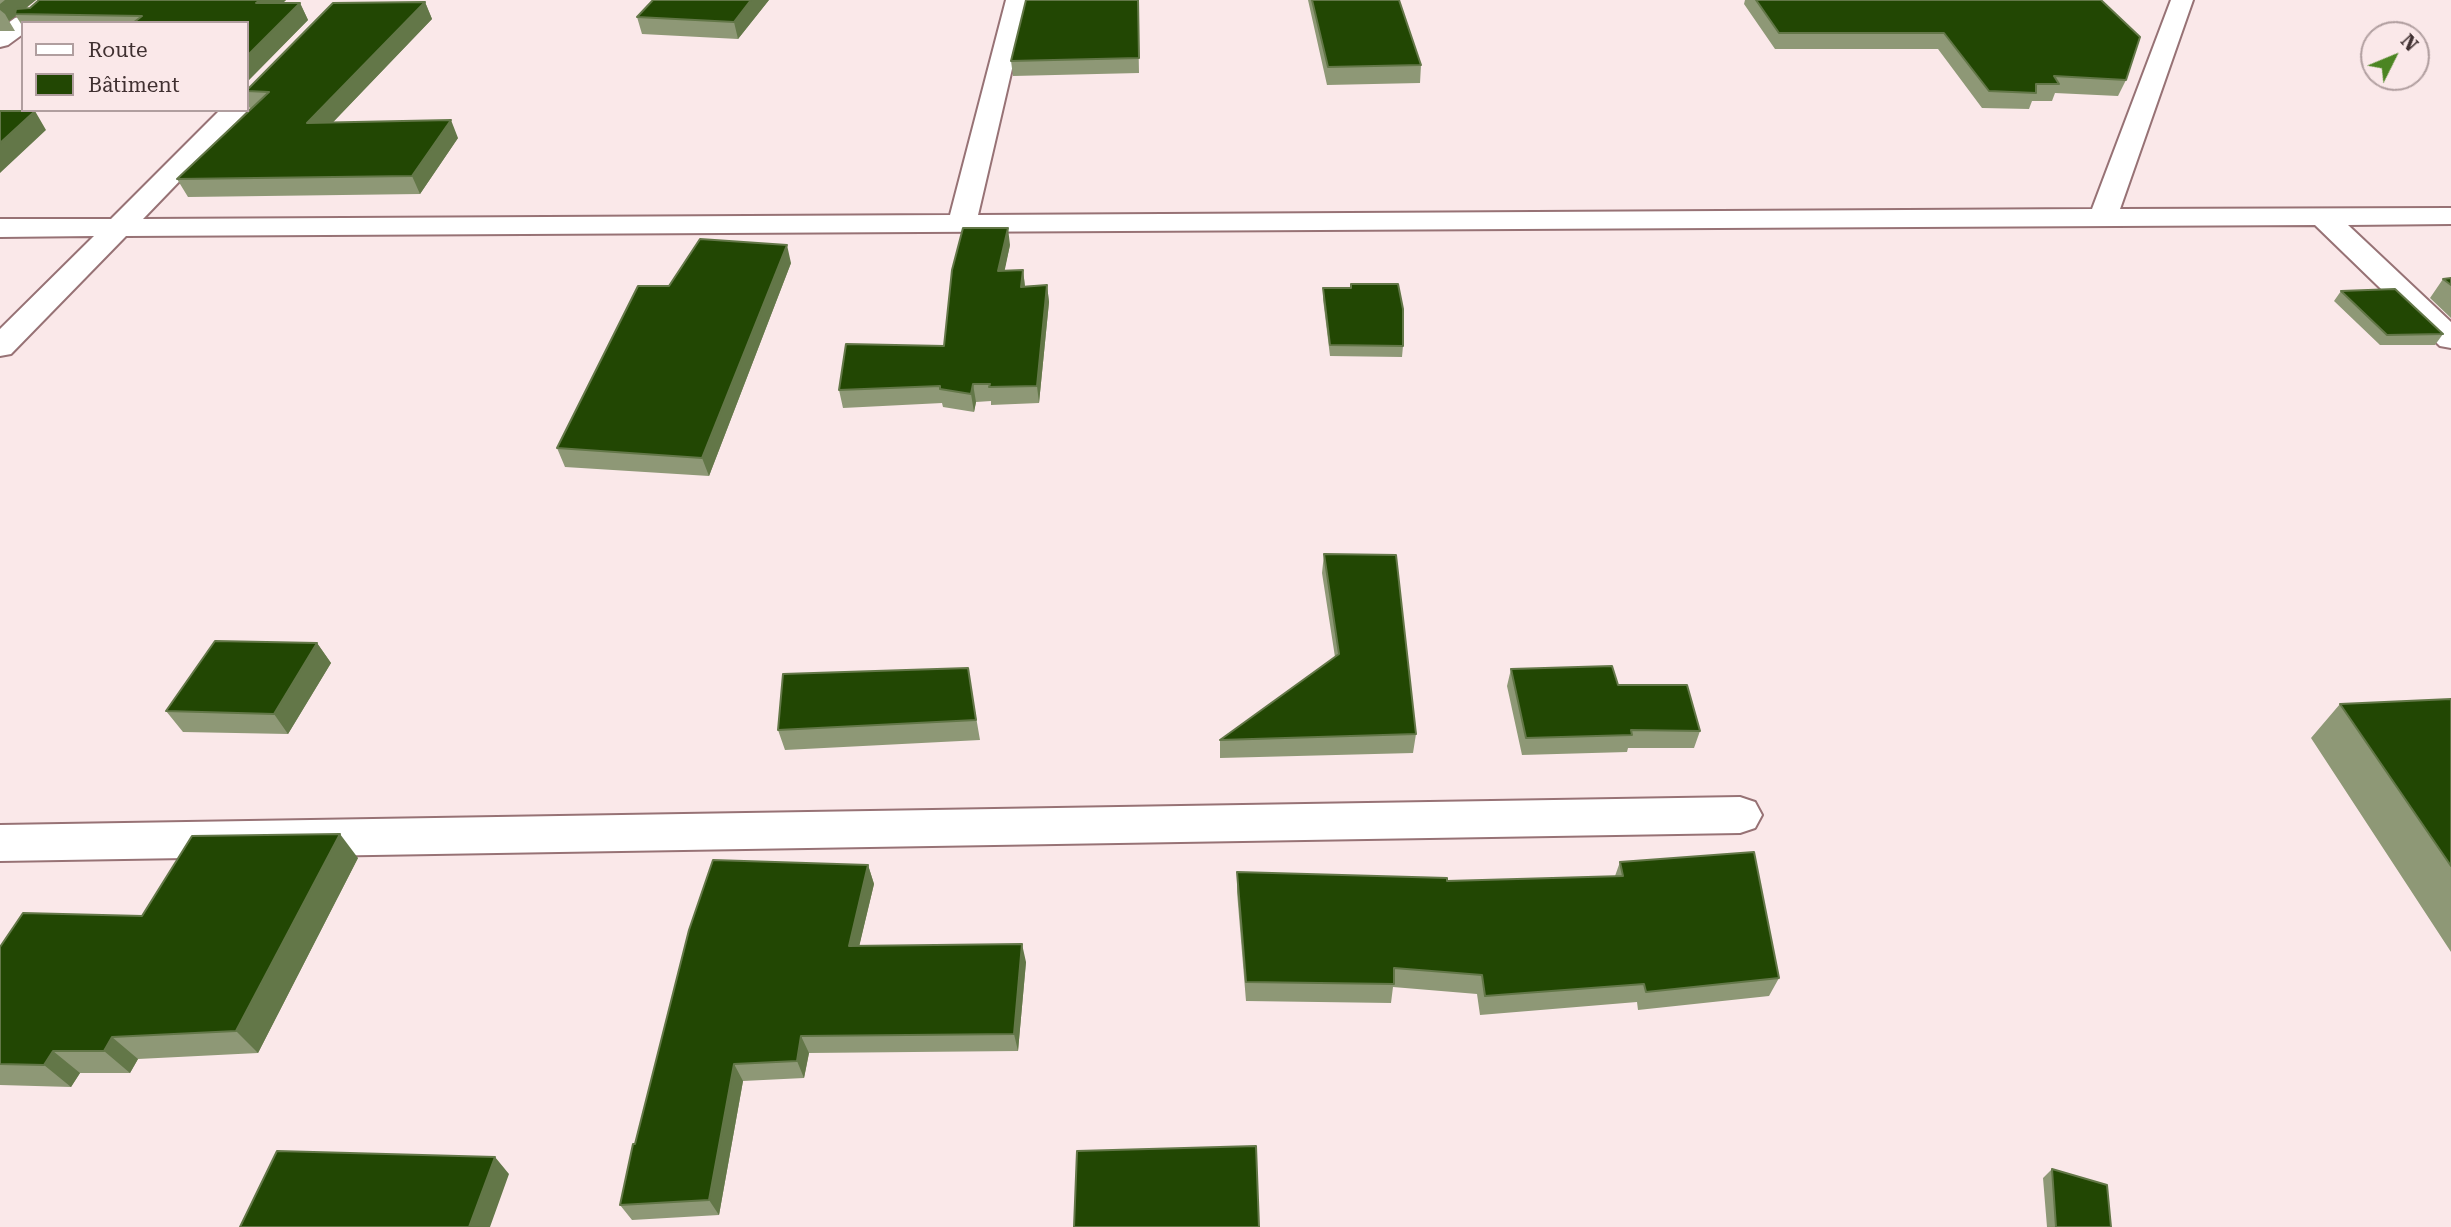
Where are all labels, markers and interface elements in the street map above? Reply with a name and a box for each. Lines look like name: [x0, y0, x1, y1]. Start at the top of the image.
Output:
legend: [21, 21, 248, 112]
north arrow: [2360, 21, 2430, 91]
text: N: [2396, 29, 2423, 56]
text: Route: [88, 38, 147, 62]
text: Bâtiment: [88, 73, 180, 97]

